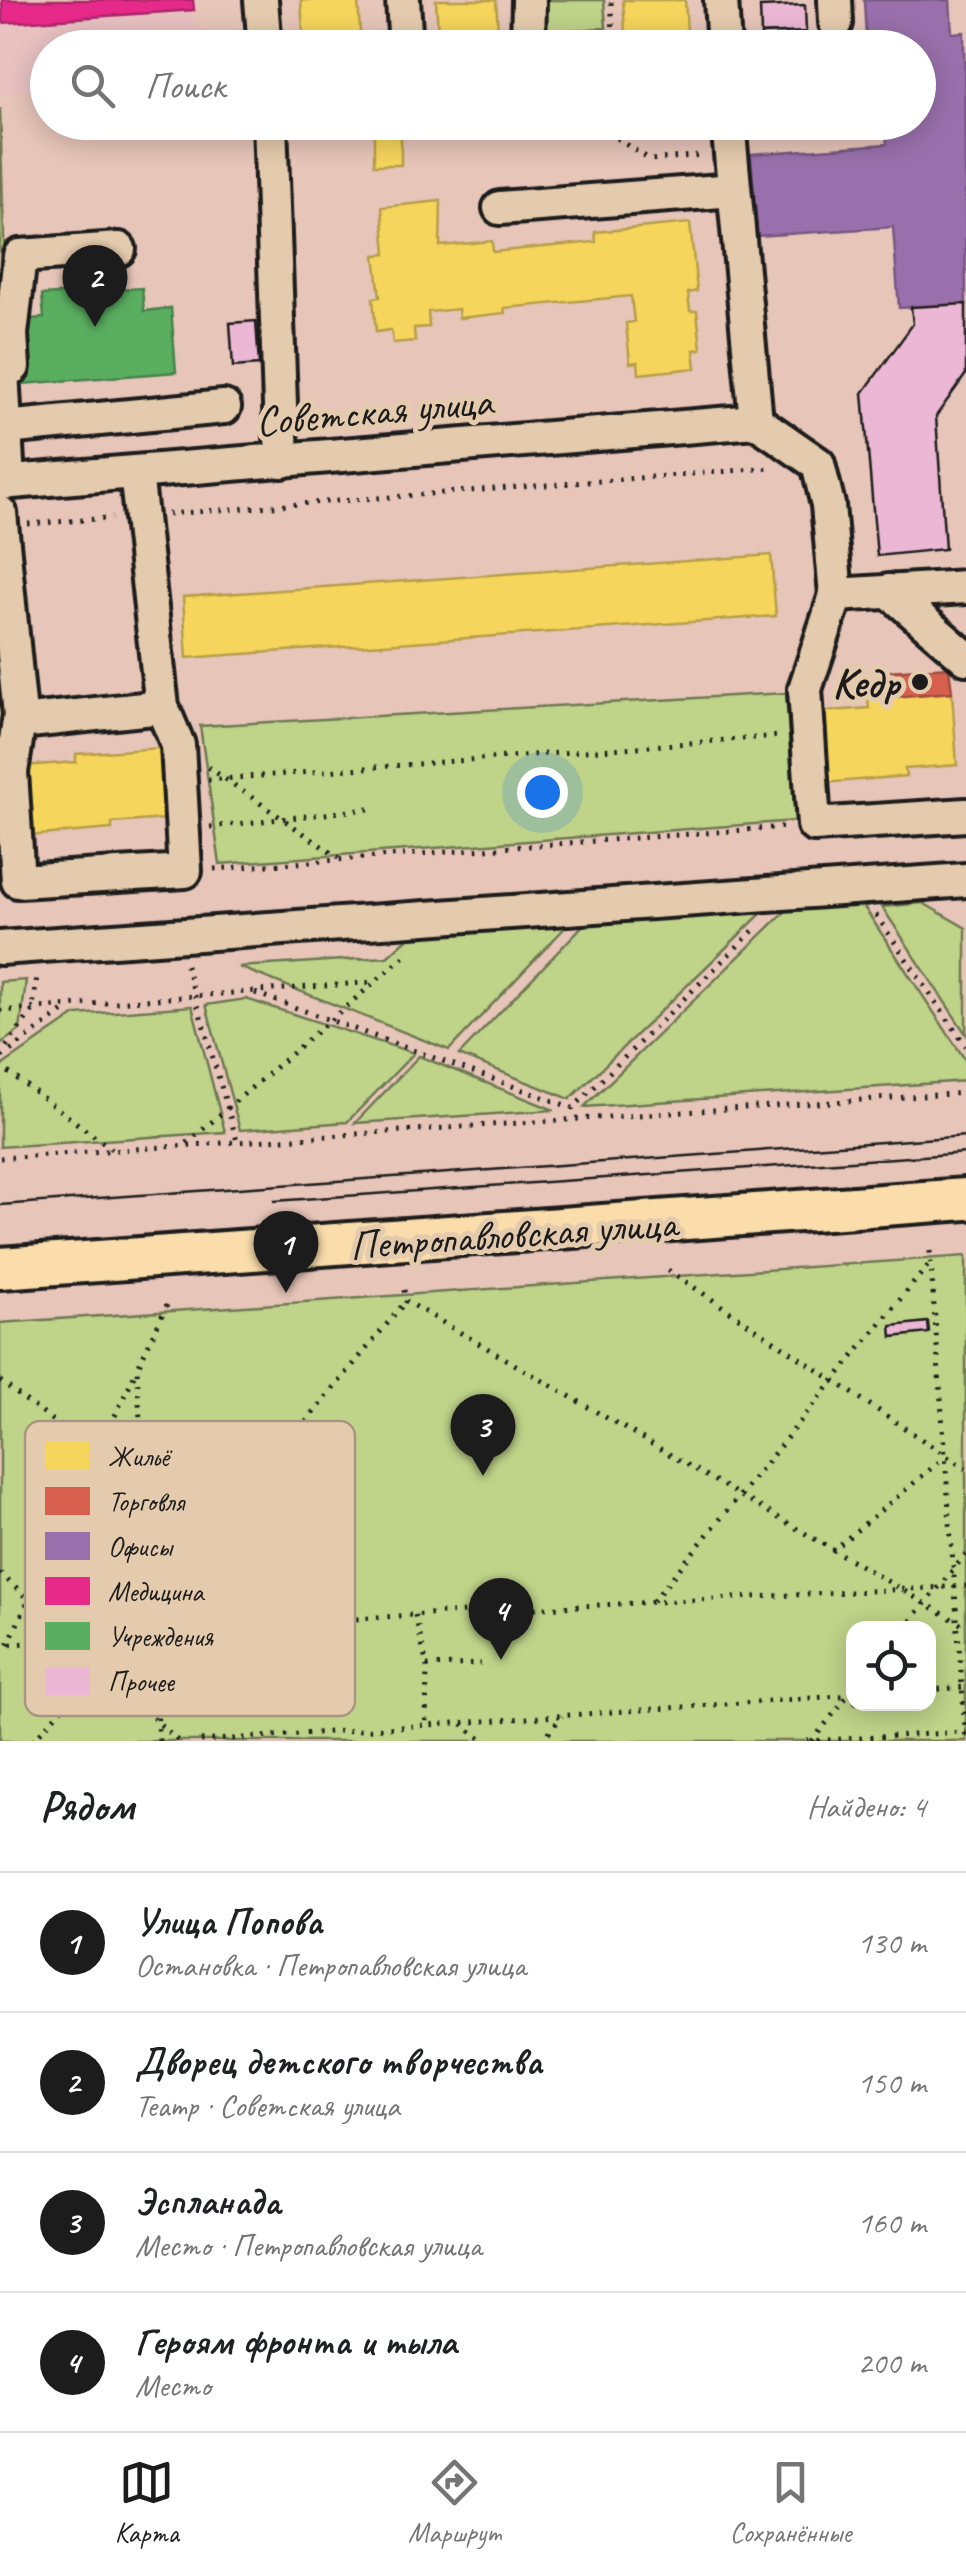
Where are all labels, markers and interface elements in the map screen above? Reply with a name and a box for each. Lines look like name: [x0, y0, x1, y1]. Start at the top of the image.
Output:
search box: [30, 30, 936, 140]
icon: search: [65, 58, 120, 113]
text: Поиск: [145, 62, 225, 109]
pin: 2: [62, 245, 128, 327]
street label: Советская улица: [254, 375, 497, 448]
place label: Кедр: [832, 657, 902, 710]
marker: Кедр: [909, 671, 931, 693]
your location: [517, 767, 568, 818]
street label: Петропавловская улица: [348, 1196, 682, 1272]
pin: 1: [254, 1210, 318, 1293]
pin: 3: [450, 1394, 516, 1476]
legend: [25, 1421, 355, 1716]
text: Жильё: [108, 1439, 173, 1474]
text: Торговля: [108, 1484, 186, 1519]
text: Офисы: [108, 1529, 174, 1564]
text: Медицина: [108, 1574, 205, 1609]
pin: 4: [468, 1578, 534, 1660]
text: Учреждения: [108, 1619, 214, 1654]
map controls: [846, 1621, 936, 1711]
button: locate: [846, 1621, 936, 1711]
text: Прочее: [108, 1664, 176, 1699]
text: Рядом: [40, 1780, 134, 1833]
text: Найдено: 4: [807, 1786, 926, 1827]
text: Улица Попова: [135, 1898, 322, 1945]
text: 1: [65, 1922, 80, 1963]
text: 130 m: [857, 1922, 926, 1963]
text: Остановка · Петропавловская улица: [135, 1945, 526, 1986]
text: Дворец детского творчества: [135, 2038, 542, 2085]
text: 2: [65, 2062, 80, 2103]
text: 150 m: [857, 2062, 926, 2103]
text: Театр · Советская улица: [135, 2085, 400, 2126]
text: Эспланада: [135, 2178, 280, 2225]
text: 3: [65, 2202, 80, 2243]
text: 160 m: [857, 2202, 926, 2243]
text: Место · Петропавловская улица: [135, 2225, 482, 2266]
text: Героям фронта и тыла: [135, 2318, 456, 2365]
text: 4: [65, 2342, 80, 2383]
text: 200 m: [857, 2342, 926, 2383]
text: Место: [135, 2365, 211, 2406]
tab: Карта: [115, 2455, 179, 2550]
tab: Маршрут: [408, 2455, 500, 2550]
tab: Сохранённые: [730, 2455, 851, 2550]

